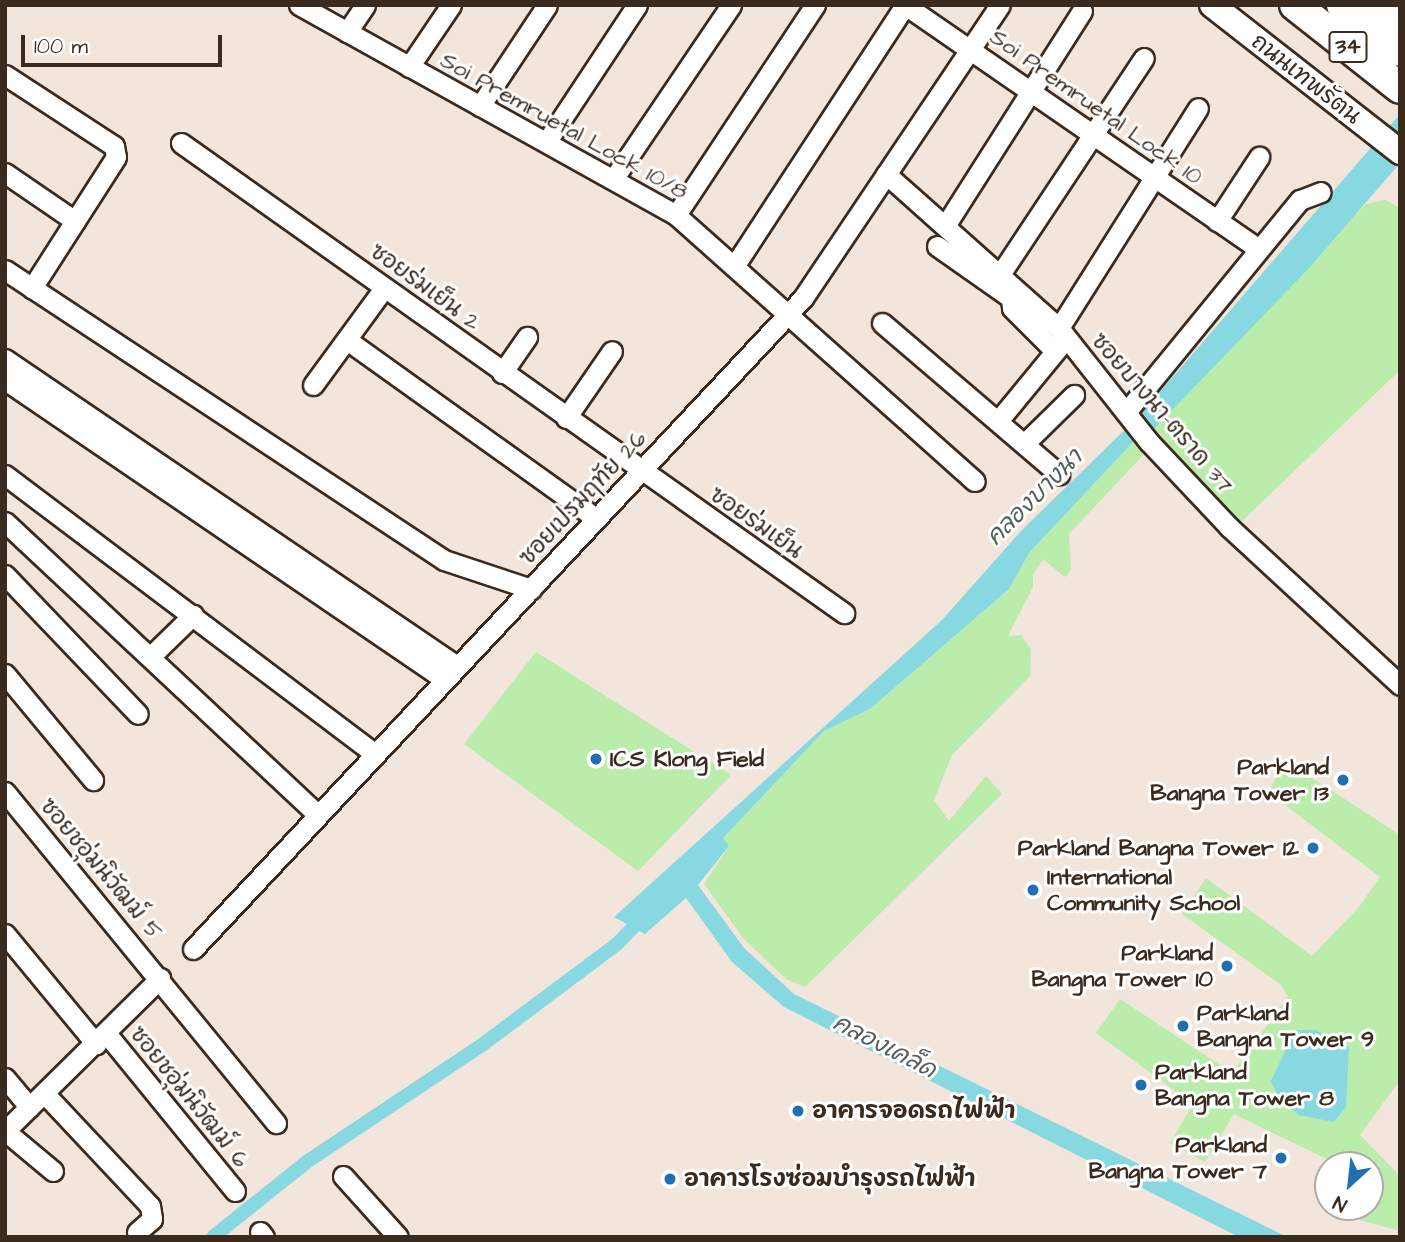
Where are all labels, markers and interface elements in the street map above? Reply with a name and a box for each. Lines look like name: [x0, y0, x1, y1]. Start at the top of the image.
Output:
scale bar: [24, 21, 226, 65]
street label: Soi Premruetal Lock 10: [984, 23, 1208, 191]
street label: ถนนเทพรัตน: [1246, 28, 1366, 130]
road number: 34: [1327, 30, 1369, 64]
text: 100 m: [34, 32, 88, 61]
street label: Soi Premruetal Lock 10/8: [436, 46, 692, 206]
street label: ซอยร่มเย็น 2: [364, 238, 486, 336]
street label: ซอยบางนา-ตราด 37: [1085, 327, 1239, 499]
street label: ซอยเปรมฤทัย 26: [514, 425, 652, 571]
water label: คลองบางนา: [981, 444, 1089, 552]
street label: ซอยร่มเย็น: [704, 481, 808, 565]
place label: ICS Klong Field: [610, 745, 764, 773]
marker: ICS Klong Field: [588, 751, 604, 767]
place label: Parkland Bangna Tower 13: [1150, 753, 1329, 807]
marker: Parkland Bangna Tower 13: [1335, 772, 1351, 788]
street label: ซอยชอุ่มนิวัฒม์ 5: [34, 793, 168, 945]
place label: Parkland Bangna Tower 12: [1018, 834, 1299, 862]
marker: Parkland Bangna Tower 12: [1305, 840, 1321, 856]
place label: International Community School: [1047, 863, 1240, 917]
marker: International Community School: [1025, 882, 1041, 898]
place label: Parkland Bangna Tower 10: [1032, 939, 1213, 993]
marker: Parkland Bangna Tower 10: [1219, 958, 1235, 974]
place label: Parkland Bangna Tower 9: [1197, 999, 1374, 1053]
water label: คลองเคล็ด: [828, 1009, 940, 1085]
marker: Parkland Bangna Tower 9: [1175, 1018, 1191, 1034]
street label: ซอยชอุ่มนิวัฒม์ 6: [124, 1021, 254, 1173]
place label: Parkland Bangna Tower 8: [1155, 1058, 1334, 1112]
marker: Parkland Bangna Tower 8: [1133, 1077, 1149, 1093]
place label: อาคารจอดรถไฟฟ้า: [812, 1097, 1015, 1125]
marker: อาคารจอดรถไฟฟ้า: [790, 1103, 806, 1119]
place label: Parkland Bangna Tower 7: [1089, 1131, 1267, 1185]
marker: Parkland Bangna Tower 7: [1273, 1150, 1289, 1166]
north arrow: [1314, 1151, 1384, 1221]
place label: อาคารโรงซ่อมบำรุงรถไฟฟ้า: [684, 1165, 975, 1193]
marker: อาคารโรงซ่อมบำรุงรถไฟฟ้า: [662, 1171, 678, 1187]
text: N: [1329, 1189, 1352, 1218]

